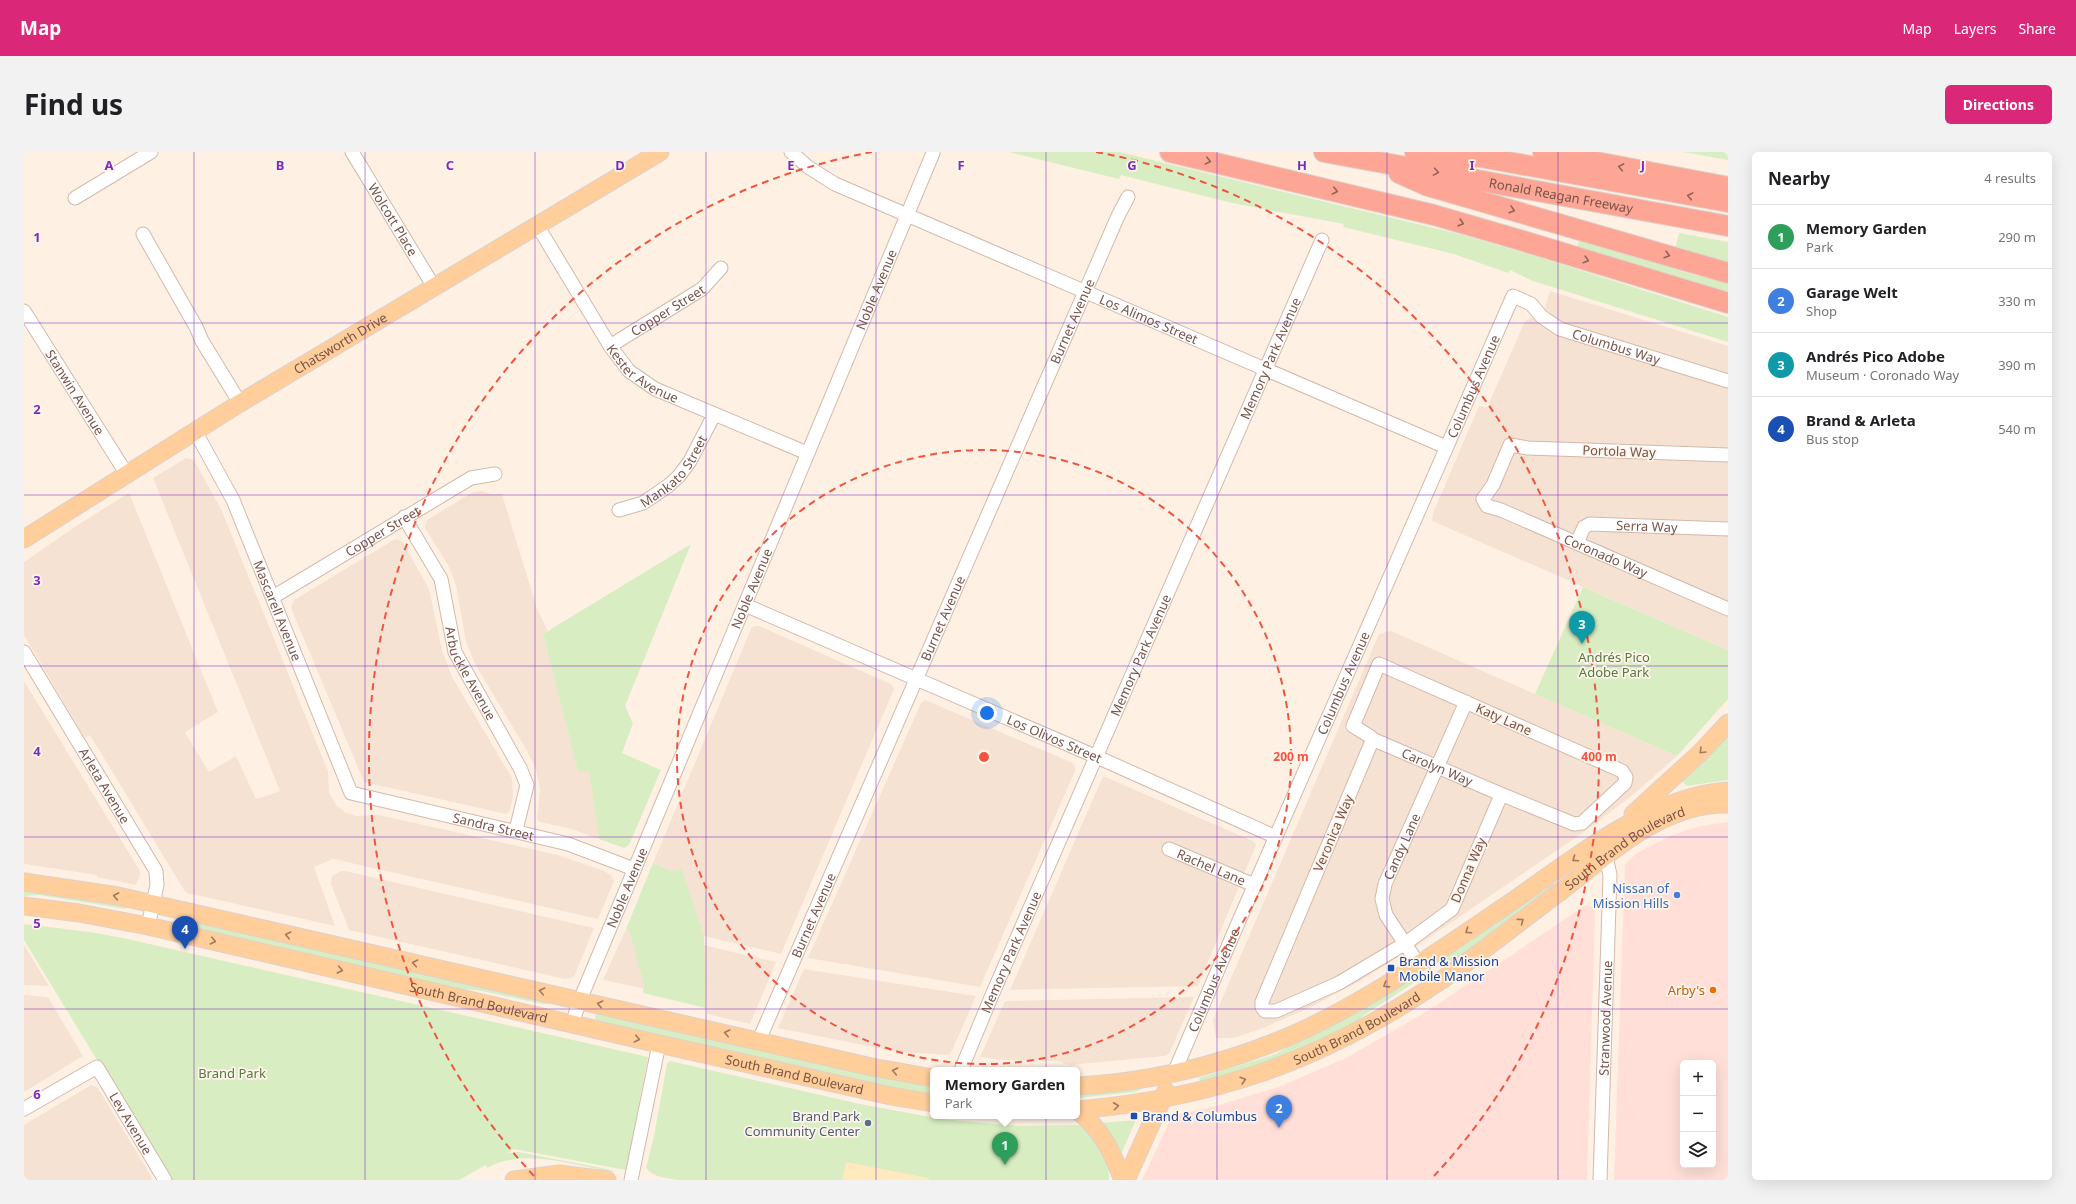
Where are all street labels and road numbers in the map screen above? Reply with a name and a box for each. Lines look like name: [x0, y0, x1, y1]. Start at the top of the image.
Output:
street label: Ronald Reagan Freeway: [1488, 173, 1635, 217]
street label: Wolcott Place: [364, 180, 422, 259]
street label: Noble Avenue: [851, 247, 901, 332]
street label: Burnet Avenue: [1046, 276, 1099, 367]
street label: Copper Street: [627, 280, 709, 340]
street label: Los Alimos Street: [1097, 290, 1201, 348]
street label: Memory Park Avenue: [1236, 295, 1305, 422]
street label: Chatsworth Drive: [290, 308, 390, 378]
street label: Columbus Way: [1570, 324, 1663, 369]
street label: Columbus Avenue: [1443, 332, 1504, 441]
street label: Kester Avenue: [603, 340, 681, 407]
street label: Stanwin Avenue: [41, 346, 109, 438]
street label: Mankato Street: [636, 432, 711, 511]
street label: Portola Way: [1582, 441, 1656, 461]
street label: Copper Street: [342, 501, 424, 561]
street label: Serra Way: [1616, 516, 1678, 536]
street label: Coronado Way: [1561, 530, 1651, 582]
street label: Noble Avenue: [727, 546, 776, 632]
street label: Mascarell Avenue: [249, 558, 306, 664]
street label: Burnet Avenue: [916, 573, 969, 664]
street label: Memory Park Avenue: [1106, 591, 1175, 719]
street label: Arbuckle Avenue: [441, 625, 500, 723]
street label: Columbus Avenue: [1313, 629, 1374, 738]
street label: Katy Lane: [1473, 699, 1535, 739]
street label: Los Olivos Street: [1004, 710, 1105, 767]
street label: Arleta Avenue: [75, 744, 134, 827]
street label: Carolyn Way: [1399, 744, 1476, 790]
street label: Veronica Way: [1309, 791, 1357, 874]
street label: South Brand Boulevard: [1561, 802, 1687, 894]
street label: Sandra Street: [451, 808, 536, 845]
street label: Candy Lane: [1379, 810, 1424, 883]
street label: Donna Way: [1446, 834, 1490, 906]
street label: Rachel Lane: [1174, 844, 1249, 890]
street label: Noble Avenue: [602, 845, 652, 931]
street label: Burnet Avenue: [787, 870, 840, 961]
street label: Memory Park Avenue: [977, 888, 1045, 1016]
street label: Columbus Avenue: [1184, 926, 1244, 1035]
street label: Stranwood Avenue: [1594, 960, 1616, 1076]
street label: South Brand Boulevard: [408, 978, 550, 1027]
street label: South Brand Boulevard: [1291, 987, 1424, 1069]
street label: South Brand Boulevard: [724, 1050, 865, 1099]
street label: Lev Avenue: [105, 1089, 157, 1158]

